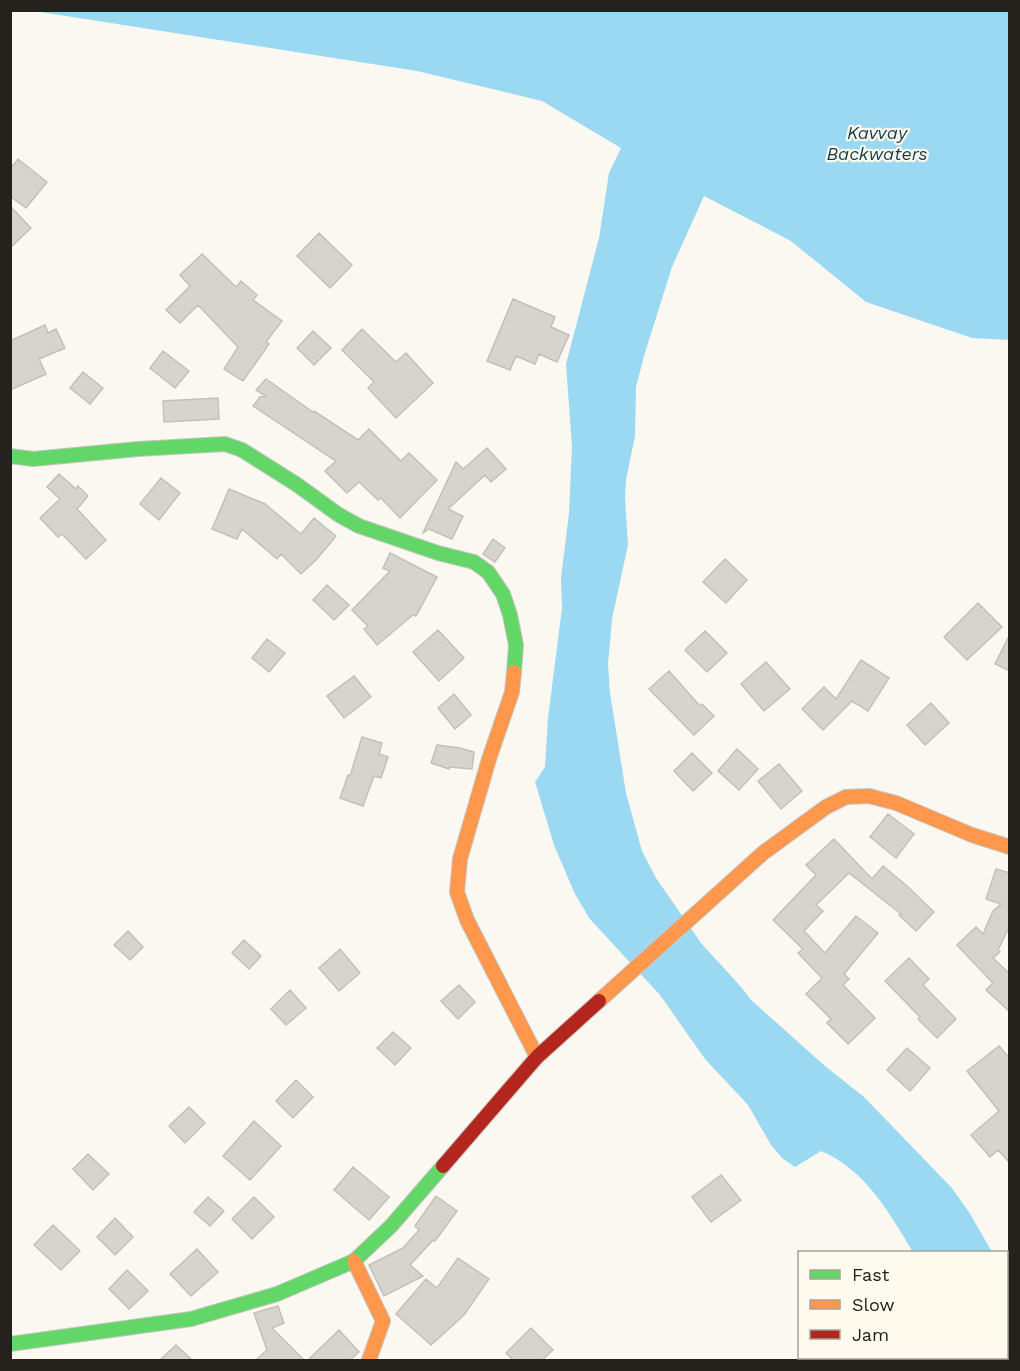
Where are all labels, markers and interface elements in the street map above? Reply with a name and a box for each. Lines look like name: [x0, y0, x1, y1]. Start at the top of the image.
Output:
water label: Kavvay Backwaters: [826, 122, 928, 164]
legend: [798, 1251, 1008, 1359]
text: Fast: [852, 1264, 890, 1285]
text: Slow: [852, 1294, 895, 1315]
text: Jam: [852, 1324, 889, 1345]

